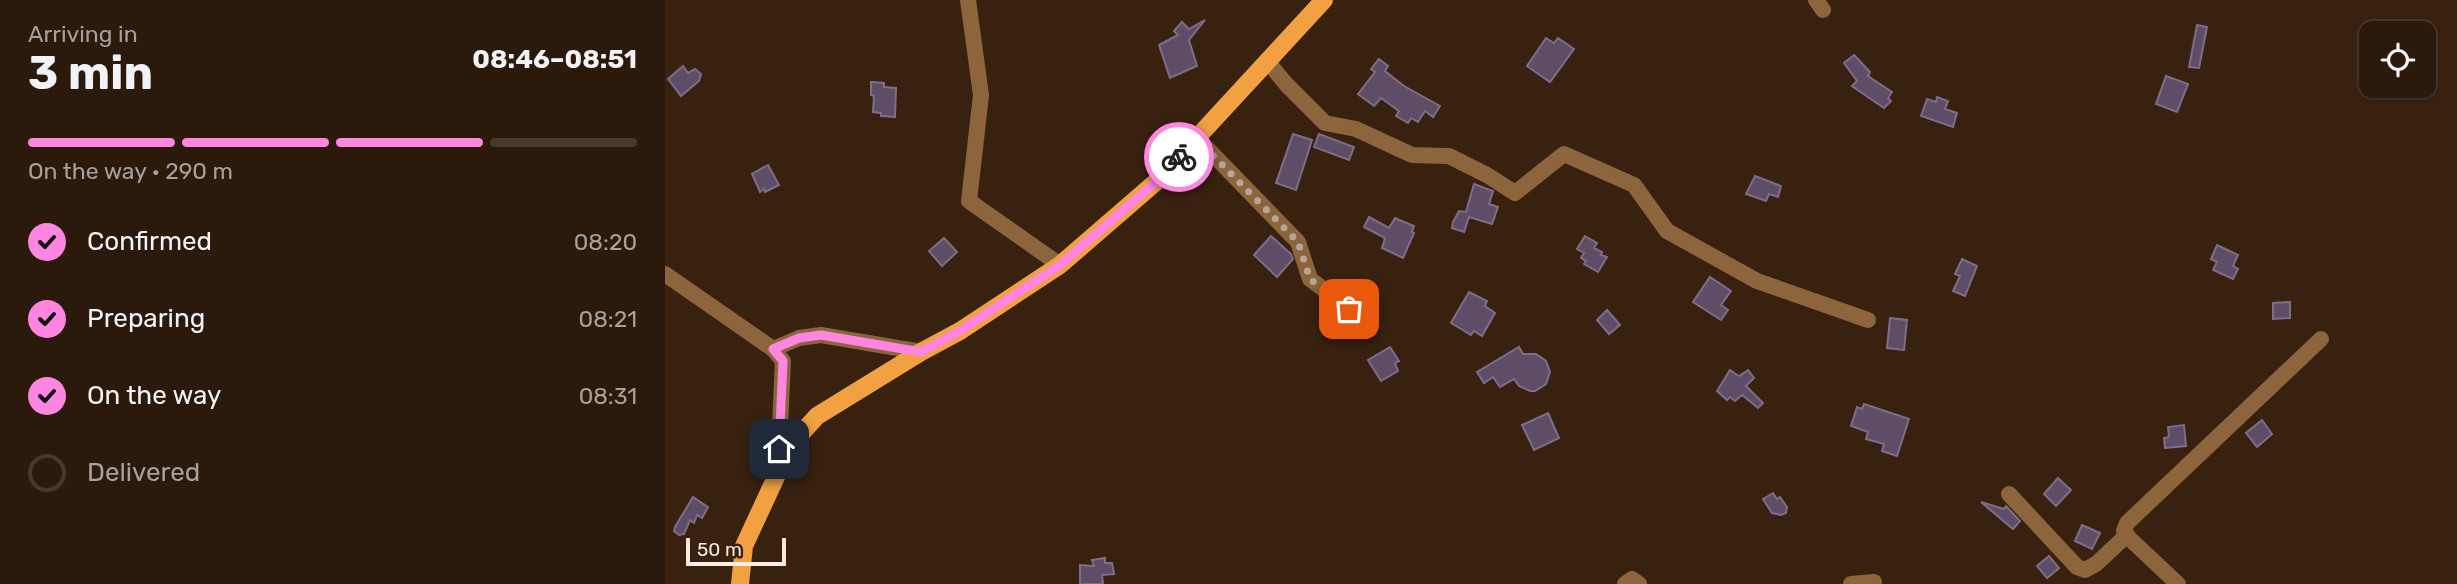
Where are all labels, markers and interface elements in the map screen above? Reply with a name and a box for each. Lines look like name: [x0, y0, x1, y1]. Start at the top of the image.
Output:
text: Arriving in: [28, 20, 138, 48]
map controls: [2359, 21, 2436, 98]
button: locate: [2359, 21, 2436, 98]
text: 08:46–08:51: [472, 44, 637, 75]
text: 3 min: [28, 46, 153, 101]
courier: [1144, 122, 1214, 192]
icon: bike: [1160, 138, 1198, 176]
text: On the way · 290 m: [28, 157, 233, 185]
icon: check: [28, 223, 66, 261]
text: Confirmed: [87, 226, 212, 257]
text: 08:20: [574, 228, 637, 256]
pin: [1319, 279, 1379, 339]
icon: bag: [1330, 290, 1368, 328]
icon: check: [28, 300, 66, 338]
text: Preparing: [87, 303, 205, 334]
text: 08:21: [579, 305, 637, 333]
icon: check: [28, 377, 66, 415]
text: On the way: [87, 380, 221, 411]
text: 08:31: [579, 382, 637, 410]
pin: [749, 419, 809, 479]
icon: home: [760, 430, 798, 468]
text: Delivered: [87, 457, 200, 488]
scale bar: [686, 535, 786, 567]
text: 50 m: [697, 538, 742, 561]

